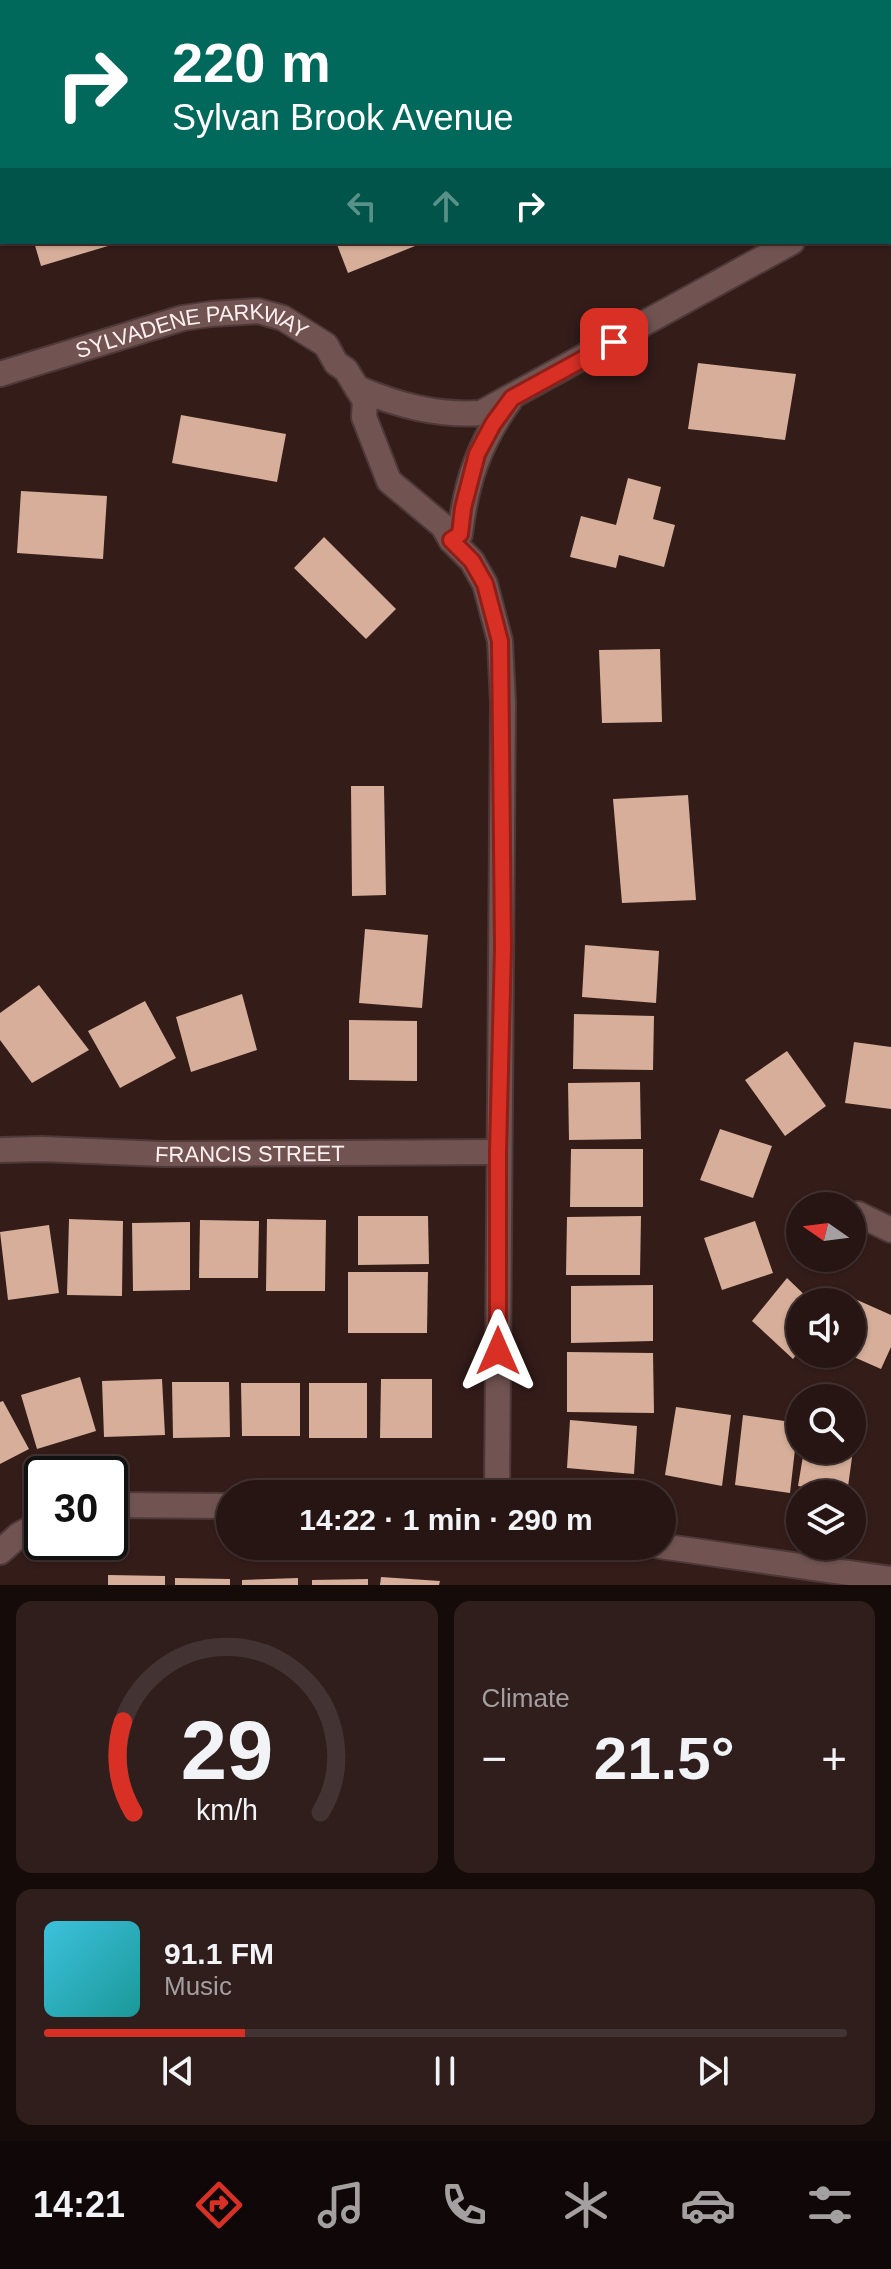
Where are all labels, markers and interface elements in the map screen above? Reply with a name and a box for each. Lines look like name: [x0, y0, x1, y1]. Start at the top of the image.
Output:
text: 220 m: [172, 31, 331, 94]
icon: right: [40, 32, 144, 136]
text: Sylvan Brook Avenue: [172, 97, 514, 138]
icon: left: [340, 184, 384, 228]
icon: ahead: [424, 184, 468, 228]
icon: right: [508, 184, 552, 228]
street label: SYLVADENE PARKWAY: [72, 298, 313, 363]
pin: [580, 308, 648, 376]
icon: arrive: [592, 320, 636, 364]
street label: FRANCIS STREET: [155, 1140, 345, 1167]
north arrow: [786, 1192, 866, 1272]
map controls: [786, 1192, 866, 1560]
button: sound: [786, 1288, 866, 1368]
position arrow: [456, 1309, 540, 1393]
button: search: [786, 1384, 866, 1464]
speed limit sign: 30: [24, 1456, 128, 1560]
button: layers: [786, 1480, 866, 1560]
text: 14:22 · 1 min · 290 m: [299, 1503, 593, 1536]
text: Climate: [482, 1683, 570, 1713]
text: 29: [180, 1704, 273, 1797]
text: 21.5°: [594, 1725, 735, 1792]
text: −: [482, 1734, 507, 1783]
text: +: [821, 1734, 847, 1783]
text: km/h: [196, 1794, 258, 1826]
text: 91.1 FM: [164, 1937, 274, 1970]
text: Music: [164, 1971, 232, 2001]
icon: previous: [156, 2049, 200, 2093]
icon: pause: [423, 2049, 467, 2093]
icon: next: [691, 2049, 735, 2093]
icon: directions: [191, 2177, 247, 2233]
icon: music: [313, 2177, 369, 2233]
icon: phone: [436, 2177, 492, 2233]
icon: climate: [558, 2177, 614, 2233]
icon: car: [680, 2177, 736, 2233]
icon: filters: [802, 2177, 858, 2233]
text: 14:21: [33, 2184, 125, 2225]

